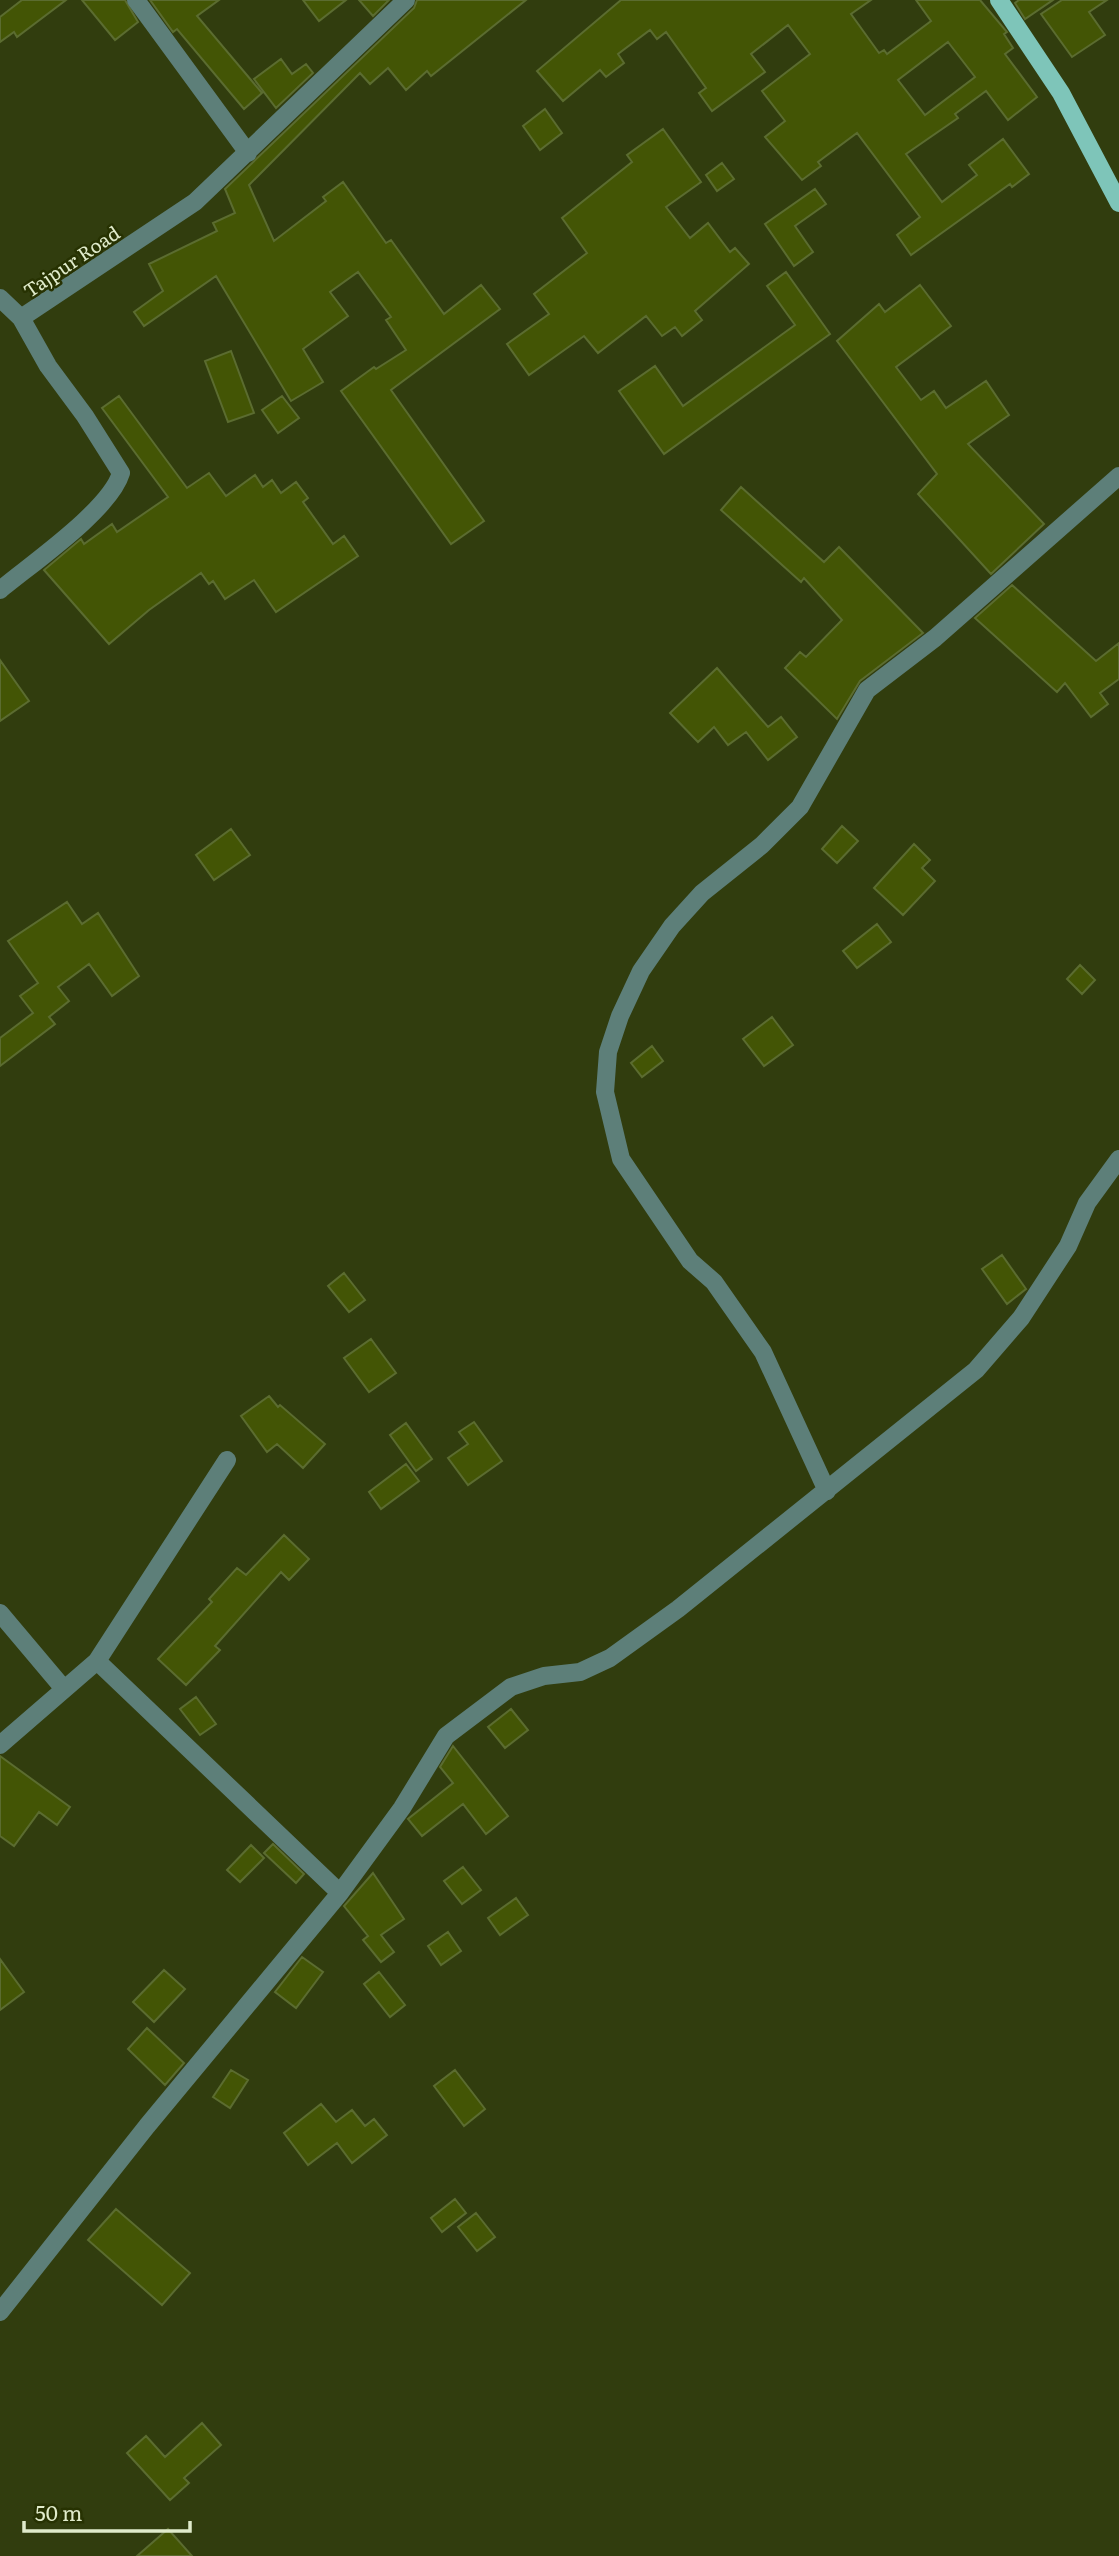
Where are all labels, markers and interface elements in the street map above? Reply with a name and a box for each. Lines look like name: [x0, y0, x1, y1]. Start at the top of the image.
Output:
street label: Tajpur Road: [17, 218, 125, 304]
scale bar: [24, 2490, 191, 2534]
text: 50 m: [35, 2496, 82, 2527]

